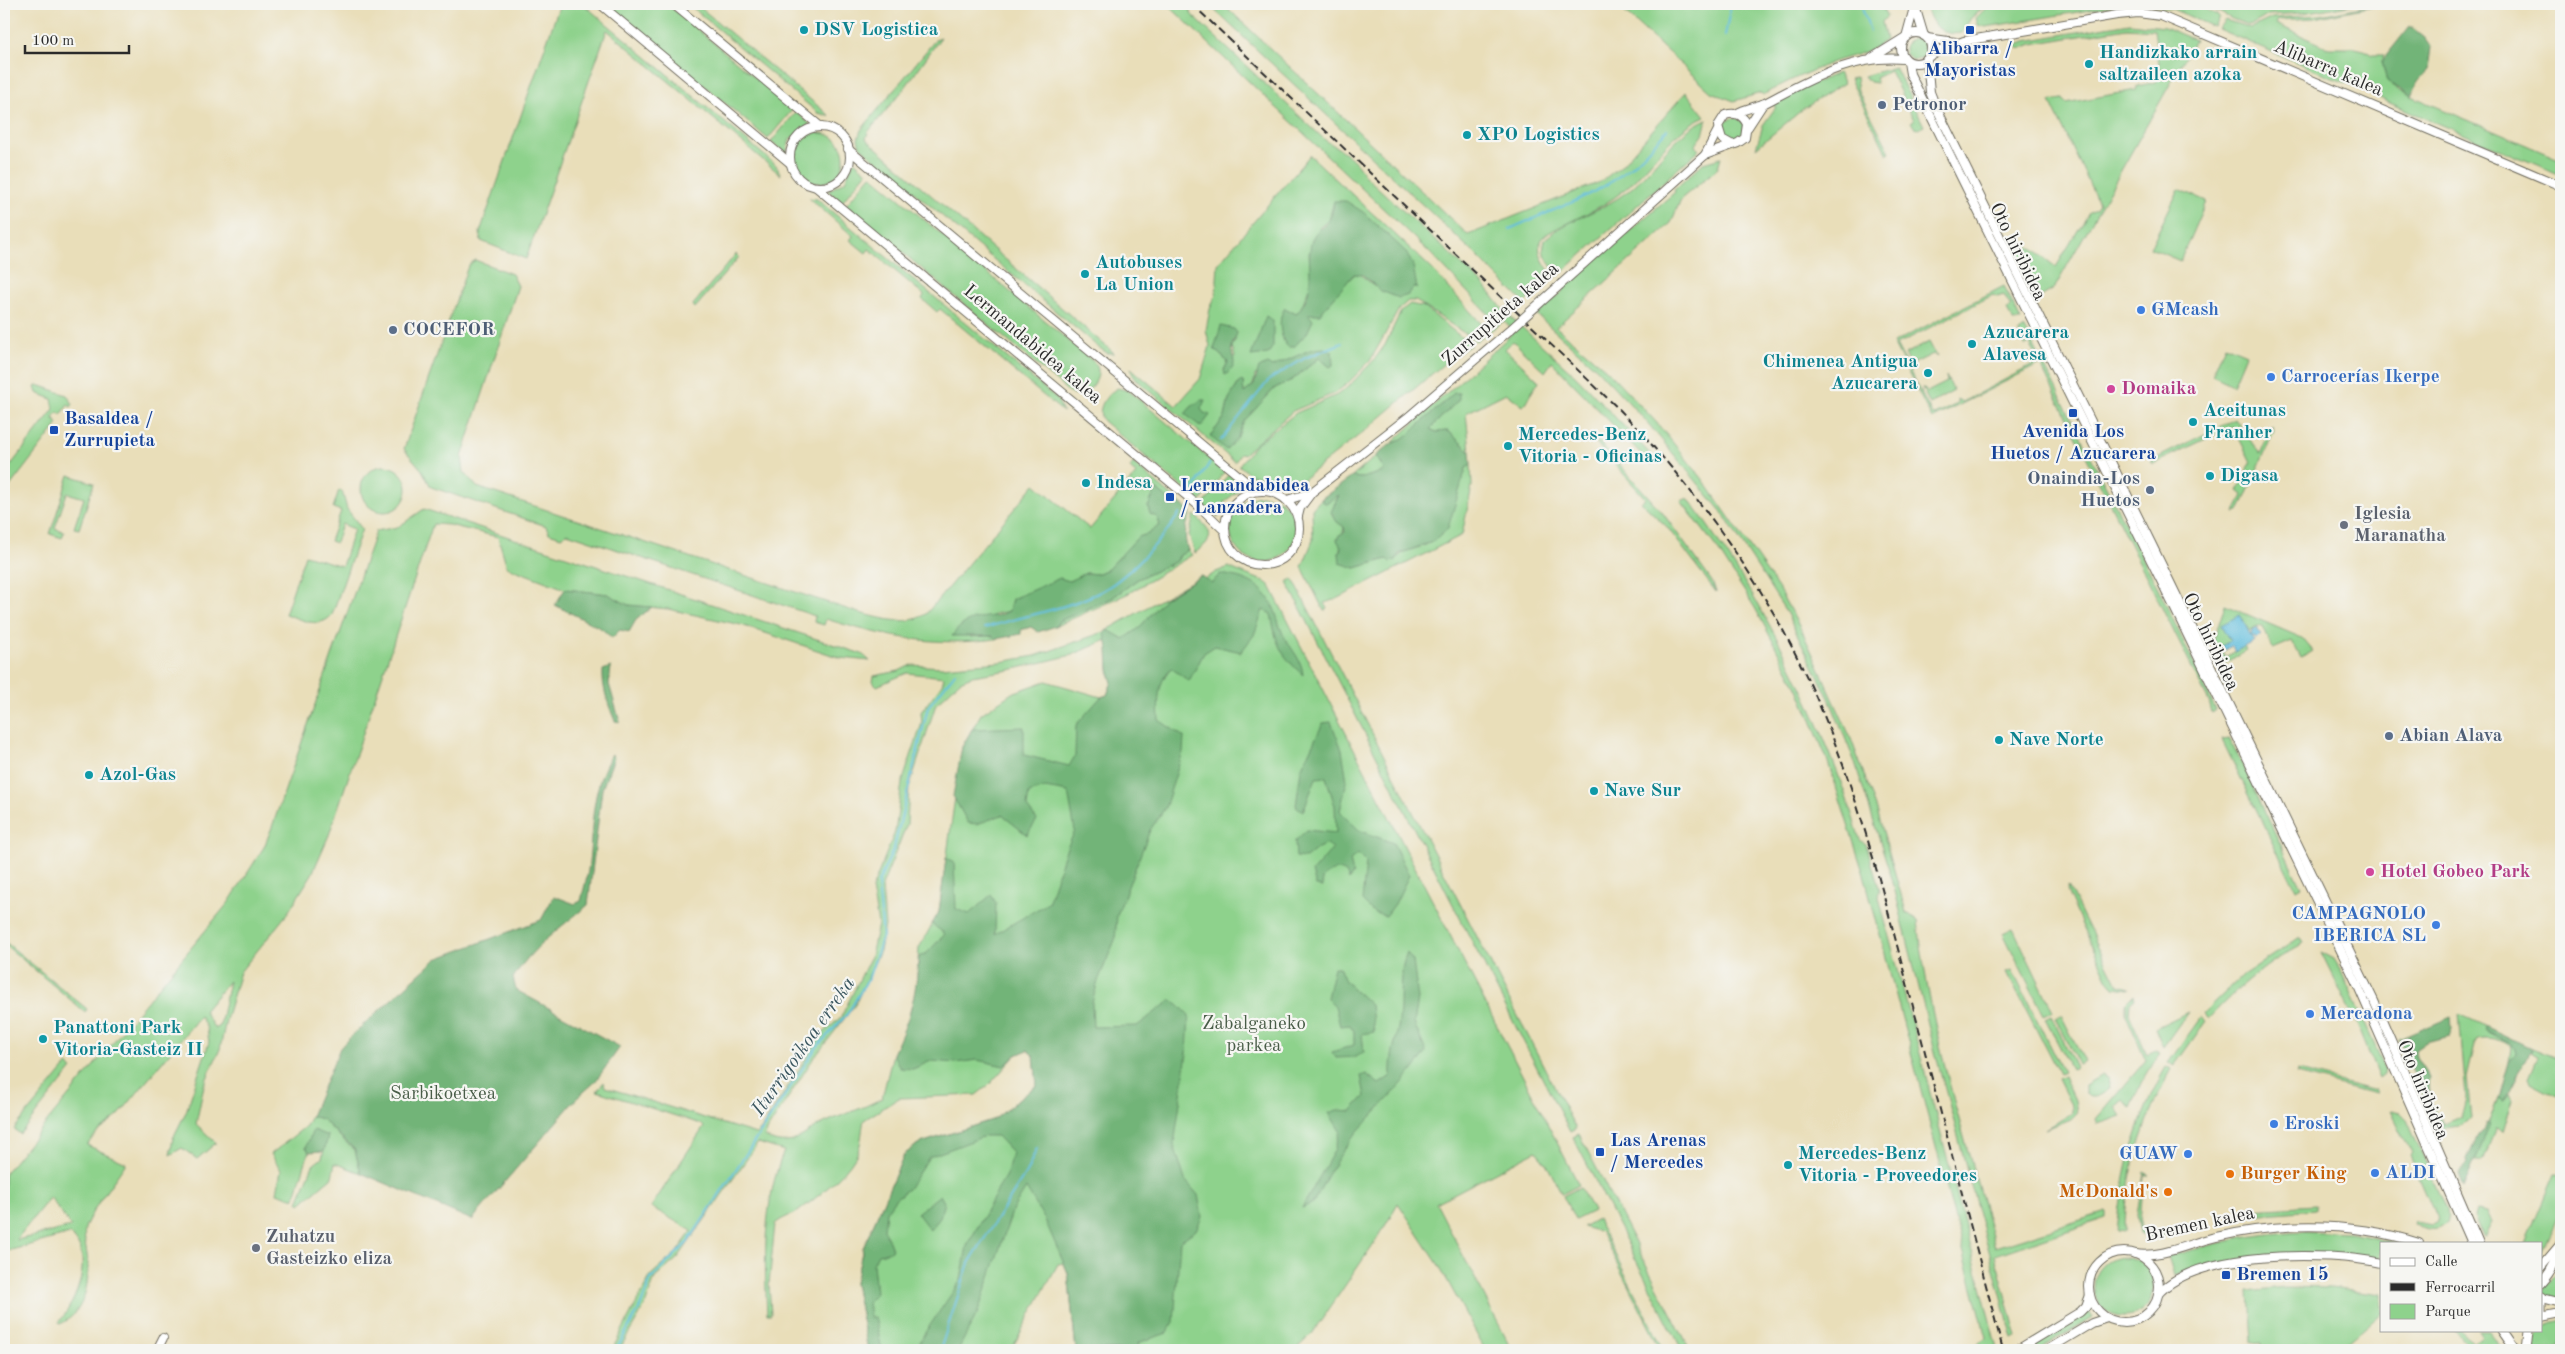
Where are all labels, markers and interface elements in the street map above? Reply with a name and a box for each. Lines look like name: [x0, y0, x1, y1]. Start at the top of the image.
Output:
place label: DSV Logistica: [814, 21, 939, 40]
scale bar: [25, 22, 129, 54]
marker: DSV Logistica: [798, 24, 810, 36]
marker: Alibarra / Mayoristas: [1964, 24, 1976, 36]
text: 100 m: [32, 34, 74, 49]
street label: Alibarra kalea: [2271, 37, 2386, 101]
place label: Alibarra / Mayoristas: [1924, 40, 2016, 81]
place label: Handizkako arrain saltzaileen azoka: [2099, 44, 2257, 85]
marker: Handizkako arrain saltzaileen azoka: [2083, 58, 2095, 70]
place label: Petronor: [1892, 96, 1966, 115]
marker: Petronor: [1876, 99, 1888, 111]
place label: XPO Logistics: [1477, 126, 1600, 145]
marker: XPO Logistics: [1461, 129, 1473, 141]
street label: Oto hiribidea: [1985, 200, 2049, 304]
place label: Autobuses La Union: [1095, 254, 1182, 295]
street label: Zurrupitieta kalea: [1439, 259, 1563, 371]
marker: Autobuses La Union: [1079, 268, 1091, 280]
street label: Lermandabidea kalea: [959, 282, 1105, 409]
place label: GMcash: [2151, 301, 2219, 320]
marker: GMcash: [2135, 304, 2147, 316]
place label: COCEFOR: [403, 321, 495, 340]
marker: COCEFOR: [387, 324, 399, 336]
place label: Azucarera Alavesa: [1982, 324, 2070, 365]
marker: Azucarera Alavesa: [1966, 338, 1978, 350]
place label: Chimenea Antigua Azucarera: [1762, 353, 1918, 394]
marker: Chimenea Antigua Azucarera: [1922, 367, 1934, 379]
place label: Carrocerías Ikerpe: [2281, 368, 2440, 387]
marker: Carrocerías Ikerpe: [2265, 371, 2277, 383]
place label: Domaika: [2121, 380, 2197, 399]
marker: Domaika: [2105, 383, 2117, 395]
place label: Aceitunas Franher: [2203, 402, 2286, 443]
marker: Avenida Los Huetos / Azucarera: [2067, 407, 2079, 419]
place label: Basaldea / Zurrupieta: [64, 410, 156, 451]
marker: Aceitunas Franher: [2187, 416, 2199, 428]
place label: Avenida Los Huetos / Azucarera: [1990, 423, 2156, 464]
marker: Basaldea / Zurrupieta: [48, 424, 60, 436]
place label: Mercedes-Benz Vitoria - Oficinas: [1518, 426, 1662, 467]
marker: Mercedes-Benz Vitoria - Oficinas: [1502, 440, 1514, 452]
place label: Digasa: [2220, 467, 2279, 486]
place label: Onaindia-Los Huetos: [2027, 470, 2140, 511]
marker: Digasa: [2204, 470, 2216, 482]
place label: Indesa: [1096, 474, 1152, 493]
marker: Indesa: [1080, 477, 1092, 489]
place label: Lermandabidea / Lanzadera: [1180, 477, 1310, 518]
marker: Onaindia-Los Huetos: [2144, 484, 2156, 496]
marker: Lermandabidea / Lanzadera: [1164, 491, 1176, 503]
place label: Iglesia Maranatha: [2354, 505, 2446, 546]
marker: Iglesia Maranatha: [2338, 519, 2350, 531]
street label: Oto hiribidea: [2178, 590, 2242, 694]
place label: Abian Alava: [2399, 727, 2503, 746]
marker: Abian Alava: [2383, 730, 2395, 742]
place label: Nave Norte: [2009, 731, 2104, 750]
marker: Nave Norte: [1993, 734, 2005, 746]
place label: Azol-Gas: [99, 766, 176, 785]
marker: Azol-Gas: [83, 769, 95, 781]
place label: Nave Sur: [1604, 782, 1681, 801]
marker: Nave Sur: [1588, 785, 1600, 797]
place label: Hotel Gobeo Park: [2380, 863, 2531, 882]
marker: Hotel Gobeo Park: [2364, 866, 2376, 878]
place label: CAMPAGNOLO IBERICA SL: [2292, 905, 2426, 946]
marker: CAMPAGNOLO IBERICA SL: [2430, 919, 2442, 931]
water label: Iturrigoikoa erreka: [748, 974, 860, 1121]
place label: Mercadona: [2320, 1005, 2413, 1024]
marker: Mercadona: [2304, 1008, 2316, 1020]
park label: Zabalganeko parkea: [1202, 1015, 1306, 1056]
place label: Panattoni Park Vitoria-Gasteiz II: [53, 1019, 203, 1060]
marker: Panattoni Park Vitoria-Gasteiz II: [37, 1033, 49, 1045]
street label: Oto hiribidea: [2393, 1038, 2452, 1143]
park label: Sarbikoetxea: [390, 1085, 497, 1104]
place label: Eroski: [2284, 1115, 2340, 1134]
marker: Eroski: [2268, 1118, 2280, 1130]
place label: Las Arenas / Mercedes: [1610, 1132, 1706, 1173]
place label: Mercedes-Benz Vitoria - Proveedores: [1798, 1145, 1977, 1186]
place label: GUAW: [2119, 1145, 2179, 1164]
marker: Las Arenas / Mercedes: [1594, 1146, 1606, 1158]
marker: GUAW: [2182, 1148, 2194, 1160]
marker: Mercedes-Benz Vitoria - Proveedores: [1782, 1159, 1794, 1171]
place label: ALDI: [2385, 1164, 2435, 1183]
place label: Burger King: [2240, 1165, 2347, 1184]
marker: ALDI: [2369, 1167, 2381, 1179]
marker: Burger King: [2224, 1168, 2236, 1180]
place label: McDonald's: [2059, 1183, 2158, 1202]
marker: McDonald's: [2162, 1186, 2174, 1198]
street label: Bremen kalea: [2143, 1204, 2257, 1246]
place label: Zuhatzu Gasteizko eliza: [266, 1228, 392, 1269]
marker: Zuhatzu Gasteizko eliza: [250, 1242, 262, 1254]
legend: [2380, 1242, 2542, 1332]
text: Calle: [2425, 1255, 2458, 1270]
place label: Bremen 15: [2236, 1266, 2329, 1285]
marker: Bremen 15: [2220, 1269, 2232, 1281]
text: Ferrocarril: [2425, 1281, 2495, 1296]
text: Parque: [2425, 1305, 2471, 1320]

